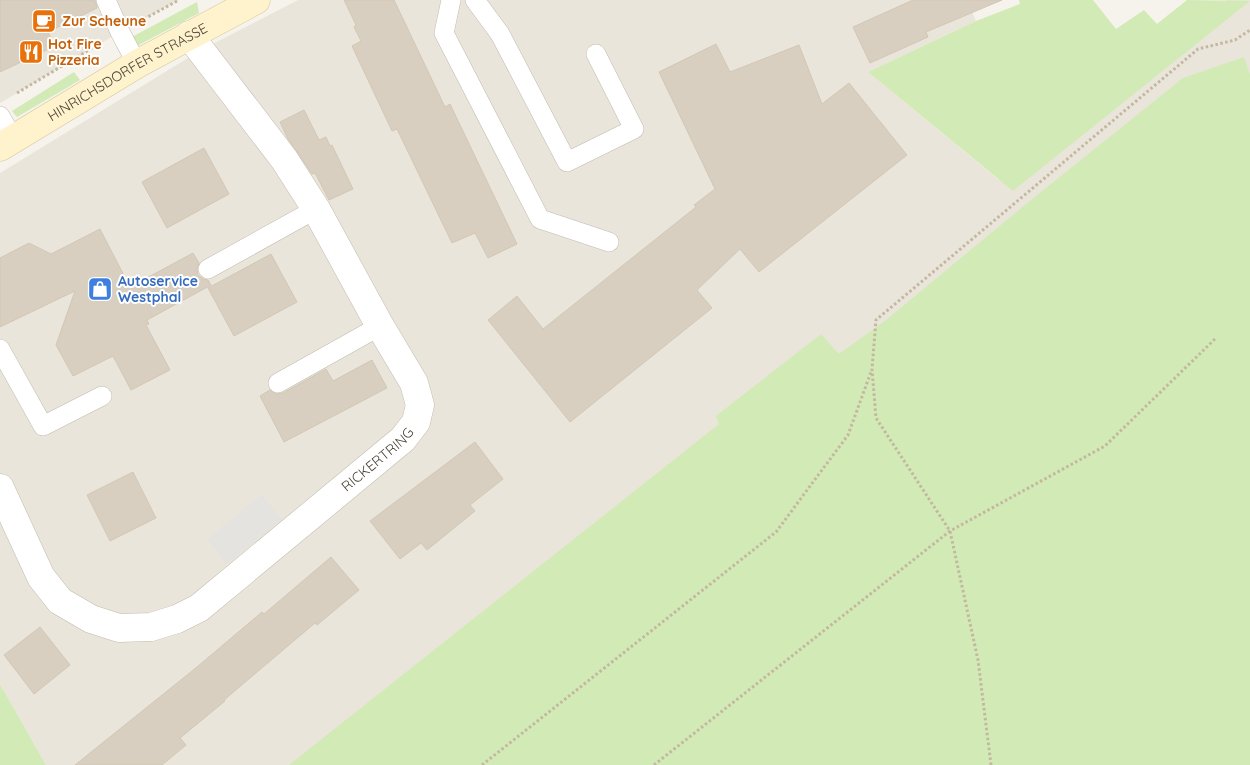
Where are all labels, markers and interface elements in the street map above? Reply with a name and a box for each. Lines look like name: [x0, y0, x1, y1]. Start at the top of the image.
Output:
cafe icon: Zur Scheune: [31, 8, 57, 34]
place label: Zur Scheune: [62, 12, 146, 30]
street label: HINRICHSDORFER STRASSE: [44, 19, 211, 125]
place label: Hot Fire Pizzeria: [48, 35, 102, 69]
restaurant icon: Hot Fire Pizzeria: [18, 39, 44, 65]
place label: Autoservice Westphal: [118, 272, 198, 306]
shop icon: Autoservice Westphal: [87, 276, 113, 302]
street label: RICKERTRING: [338, 424, 418, 495]

